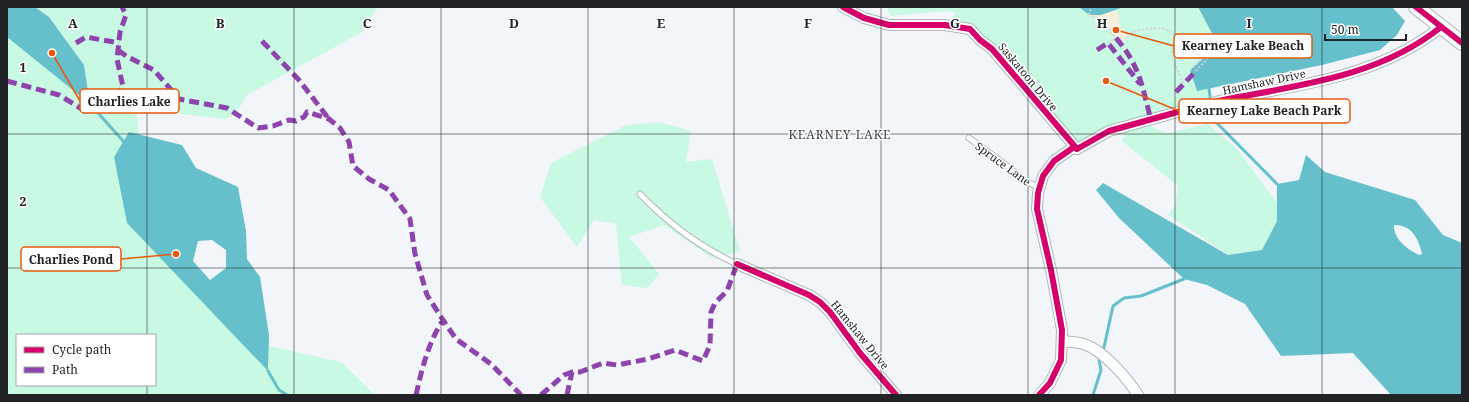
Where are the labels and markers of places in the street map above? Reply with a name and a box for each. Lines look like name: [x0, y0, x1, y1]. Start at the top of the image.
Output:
callout: Kearney Lake Beach: [1174, 34, 1312, 58]
callout: Charlies Lake: [80, 89, 179, 113]
callout: Kearney Lake Beach Park: [1179, 99, 1350, 123]
callout: Charlies Pond: [21, 247, 121, 271]

